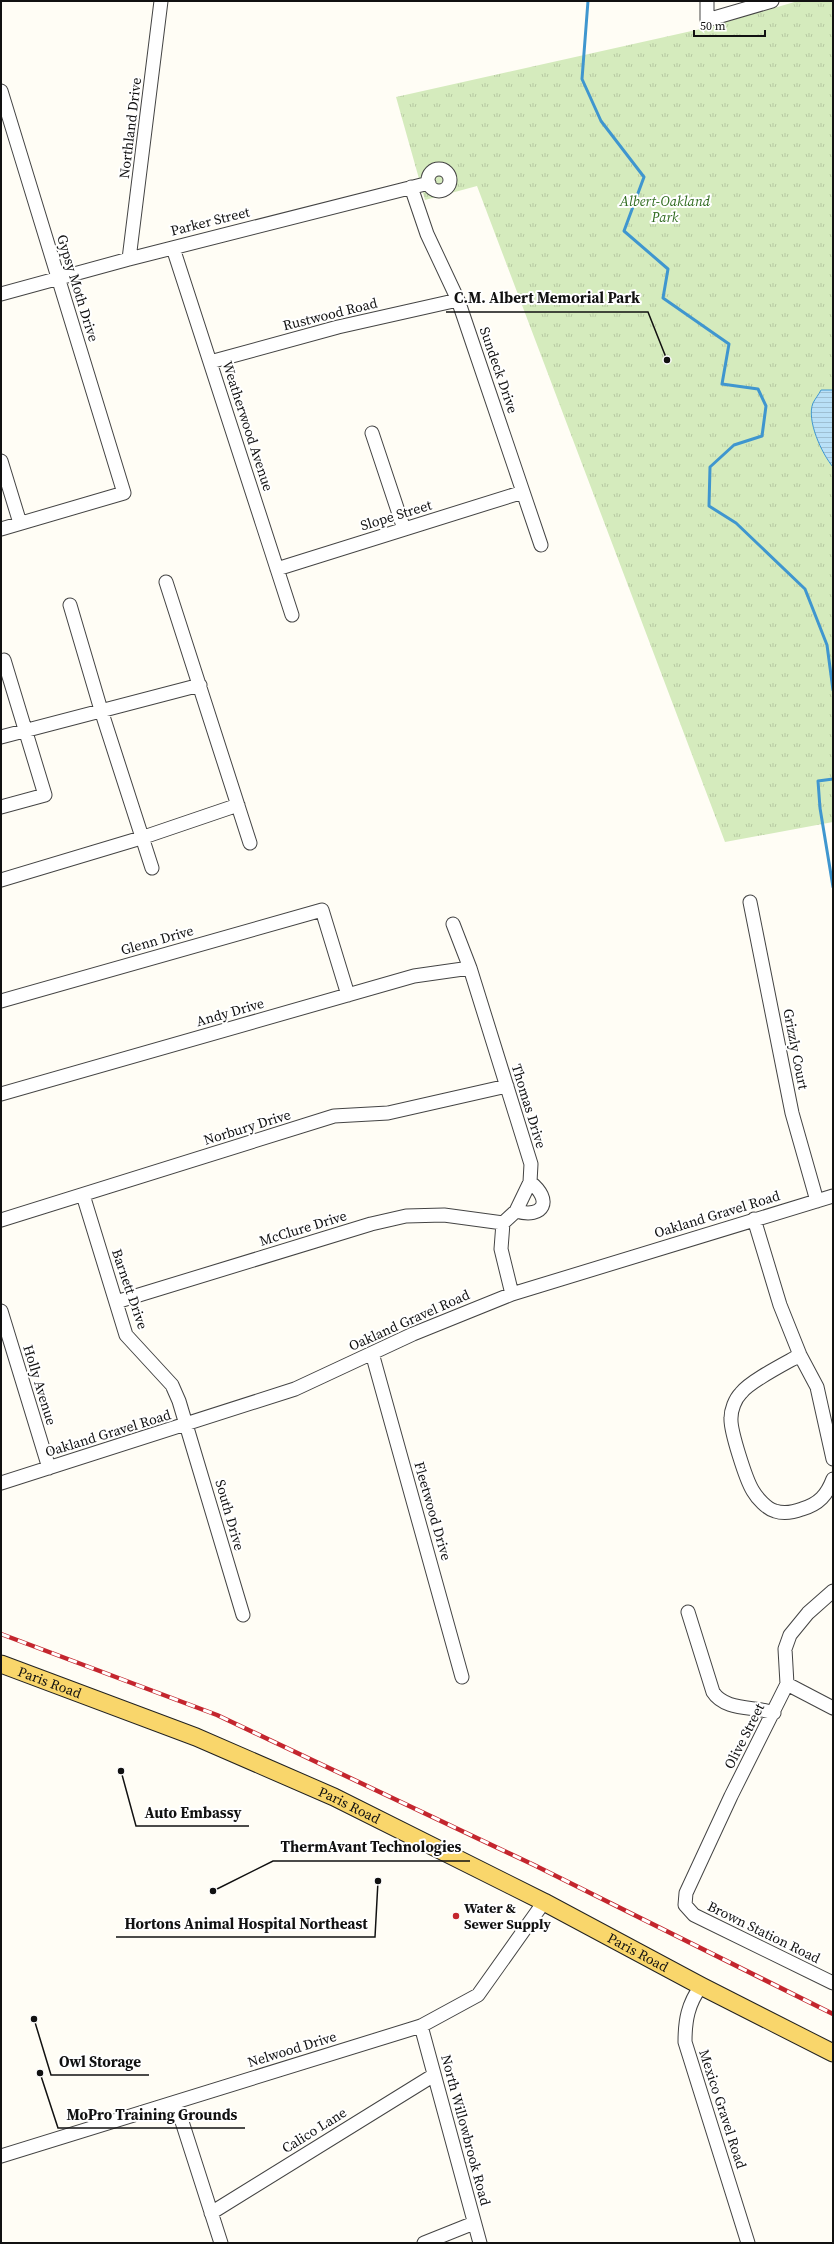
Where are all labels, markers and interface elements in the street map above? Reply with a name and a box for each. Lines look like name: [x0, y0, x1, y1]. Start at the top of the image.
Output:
scale bar: [694, 12, 765, 38]
text: 50 m: [700, 18, 726, 34]
street label: Northland Drive: [114, 76, 146, 180]
park label: Albert-Oakland Park: [619, 191, 711, 227]
street label: Parker Street: [168, 201, 252, 240]
street label: Gypsy Moth Drive: [52, 232, 104, 344]
callout: C.M. Albert Memorial Park: [446, 285, 648, 312]
text: C.M. Albert Memorial Park: [454, 287, 640, 308]
street label: Rustwood Road: [281, 293, 379, 335]
street label: Sundeck Drive: [475, 324, 523, 416]
street label: Weatherwood Avenue: [218, 358, 278, 494]
street label: Slope Street: [358, 495, 434, 535]
street label: Glenn Drive: [118, 920, 196, 960]
street label: Andy Drive: [194, 993, 266, 1031]
street label: Grizzly Court: [778, 1007, 814, 1092]
street label: Thomas Drive: [507, 1061, 551, 1151]
street label: Norbury Drive: [201, 1104, 293, 1150]
street label: Oakland Gravel Road: [652, 1185, 782, 1243]
street label: McClure Drive: [257, 1205, 349, 1251]
street label: Barnett Drive: [107, 1246, 153, 1332]
street label: Oakland Gravel Road: [345, 1284, 473, 1356]
street label: Holly Avenue: [18, 1342, 62, 1428]
street label: Oakland Gravel Road: [43, 1404, 173, 1462]
street label: Fleetwood Drive: [409, 1459, 457, 1563]
street label: South Drive: [210, 1477, 250, 1553]
street label: Paris Road: [15, 1661, 84, 1703]
street label: Olive Street: [719, 1699, 769, 1772]
street label: Paris Road: [315, 1781, 384, 1829]
callout: Auto Embassy: [136, 1799, 249, 1826]
text: Auto Embassy: [145, 1802, 241, 1823]
callout: ThermAvant Technologies: [273, 1834, 470, 1861]
text: ThermAvant Technologies: [281, 1836, 462, 1857]
street label: Brown Station Road: [704, 1896, 824, 1968]
place label: Water & Sewer Supply: [464, 1898, 551, 1934]
callout: Hortons Animal Hospital Northeast: [116, 1910, 375, 1937]
marker: Water & Sewer Supply: [451, 1911, 461, 1921]
text: Hortons Animal Hospital Northeast: [124, 1913, 368, 1934]
street label: Paris Road: [604, 1928, 672, 1977]
street label: Nelwood Drive: [245, 2026, 339, 2072]
street label: Mexico Gravel Road: [694, 2047, 752, 2171]
callout: Owl Storage: [51, 2048, 149, 2075]
text: Owl Storage: [59, 2051, 141, 2072]
street label: North Willowbrook Road: [436, 2052, 496, 2208]
callout: MoPro Training Grounds: [58, 2101, 245, 2128]
street label: Calico Lane: [278, 2102, 350, 2158]
text: MoPro Training Grounds: [67, 2104, 238, 2125]

